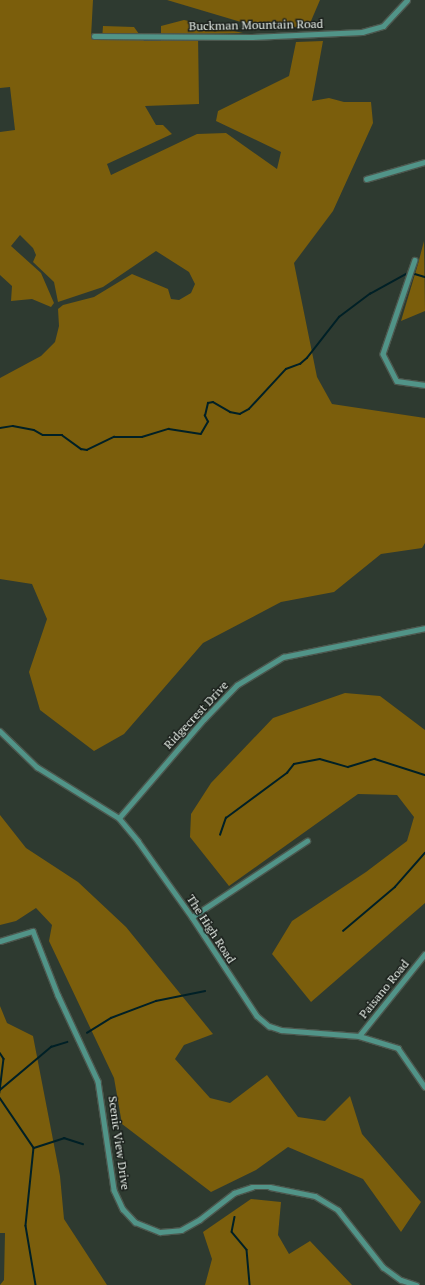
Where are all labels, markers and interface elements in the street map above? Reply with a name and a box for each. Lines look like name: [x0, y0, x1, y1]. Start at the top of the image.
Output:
street label: Buckman Mountain Road: [189, 17, 323, 33]
street label: Ridgecrest Drive: [161, 678, 231, 752]
street label: The High Road: [183, 892, 239, 966]
street label: Paisano Road: [356, 957, 412, 1021]
street label: Scenic View Drive: [105, 1095, 133, 1191]

